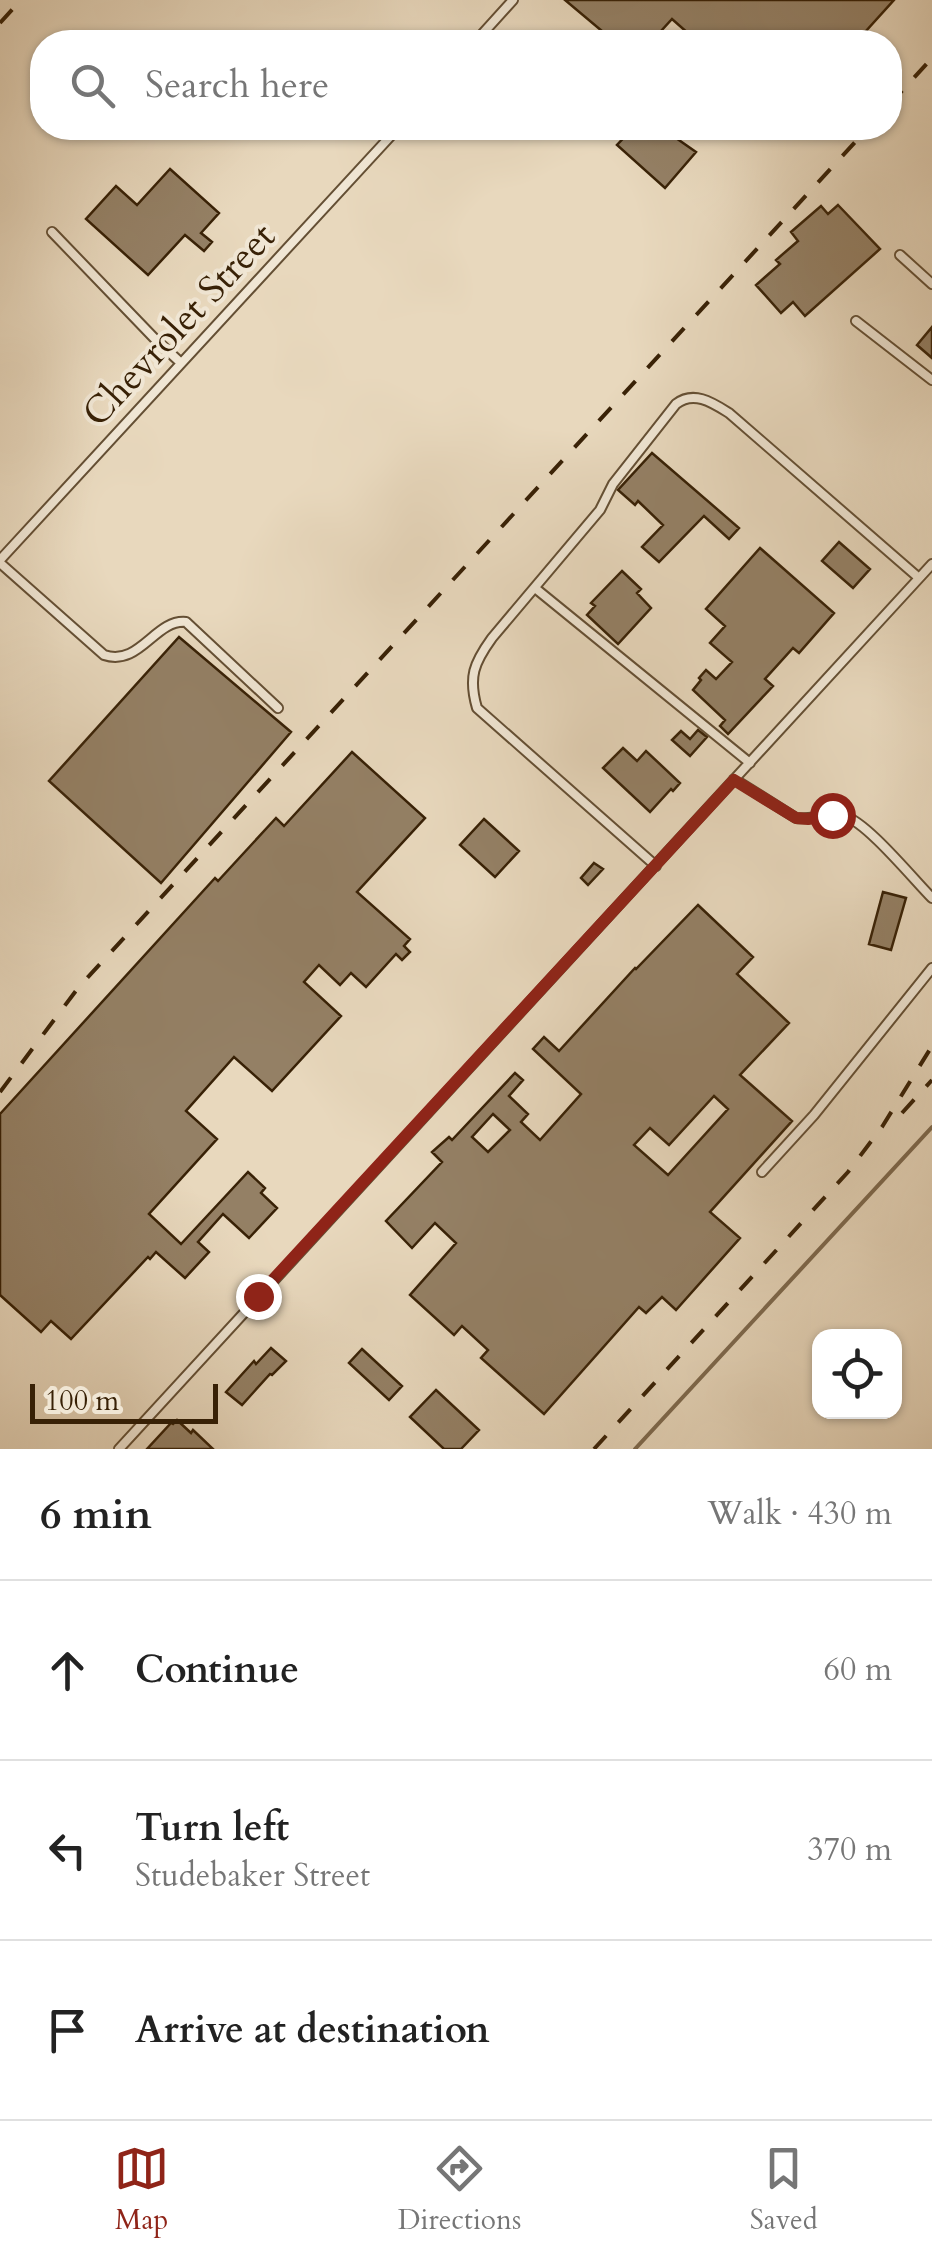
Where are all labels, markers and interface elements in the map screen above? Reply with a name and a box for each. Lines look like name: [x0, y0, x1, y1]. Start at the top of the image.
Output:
search box: [30, 30, 902, 140]
icon: search: [65, 58, 120, 113]
text: Search here: [145, 59, 329, 111]
street label: Chevrolet Street: [71, 212, 287, 438]
route start: [810, 793, 856, 839]
route end: [236, 1274, 282, 1320]
map controls: [812, 1329, 902, 1419]
button: locate: [812, 1329, 902, 1419]
scale bar: [30, 1379, 218, 1424]
text: 100 m: [45, 1382, 119, 1420]
text: 6 min: [40, 1486, 152, 1543]
text: Walk · 430 m: [707, 1492, 892, 1536]
icon: ahead: [40, 1643, 95, 1698]
text: Continue: [135, 1644, 299, 1696]
text: 60 m: [824, 1648, 892, 1692]
text: Turn left: [135, 1802, 289, 1854]
icon: left: [40, 1823, 95, 1878]
text: 370 m: [807, 1828, 892, 1872]
text: Studebaker Street: [135, 1854, 370, 1898]
icon: arrive: [40, 2003, 95, 2058]
text: Arrive at destination: [135, 2004, 490, 2056]
tab: Map: [114, 2141, 169, 2239]
tab: Directions: [398, 2141, 521, 2239]
tab: Saved: [750, 2141, 818, 2239]

